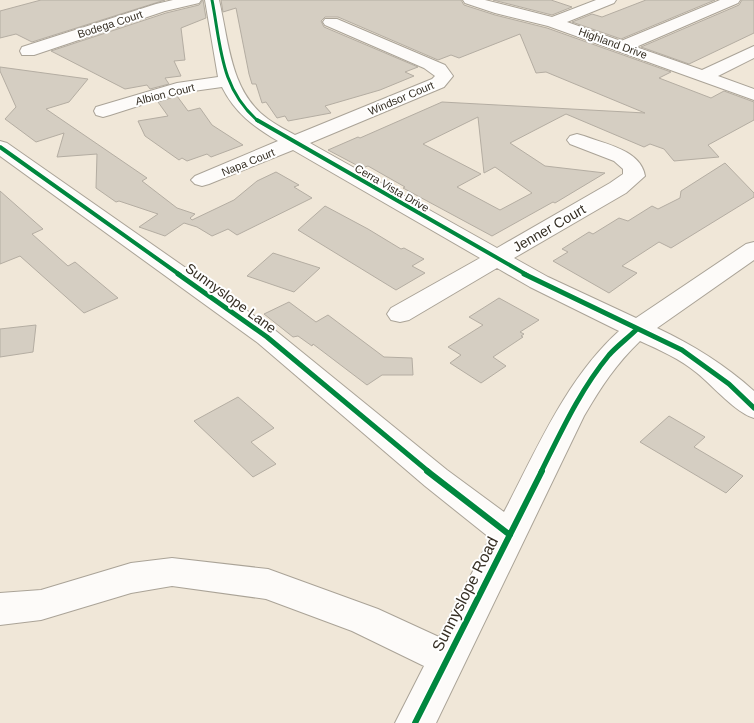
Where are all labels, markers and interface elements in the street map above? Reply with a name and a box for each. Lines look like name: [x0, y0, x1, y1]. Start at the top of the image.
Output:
street label: Bodega Court: [76, 8, 144, 40]
street label: Highland Drive: [577, 25, 649, 61]
street label: Windsor Court: [366, 79, 436, 117]
street label: Albion Court: [134, 81, 196, 107]
street label: Napa Court: [220, 146, 276, 178]
street label: Cerra Vista Drive: [353, 162, 431, 214]
street label: Jenner Court: [510, 201, 588, 255]
street label: Sunnyslope Lane: [183, 260, 280, 336]
street label: Sunnyslope Road: [429, 534, 501, 654]

